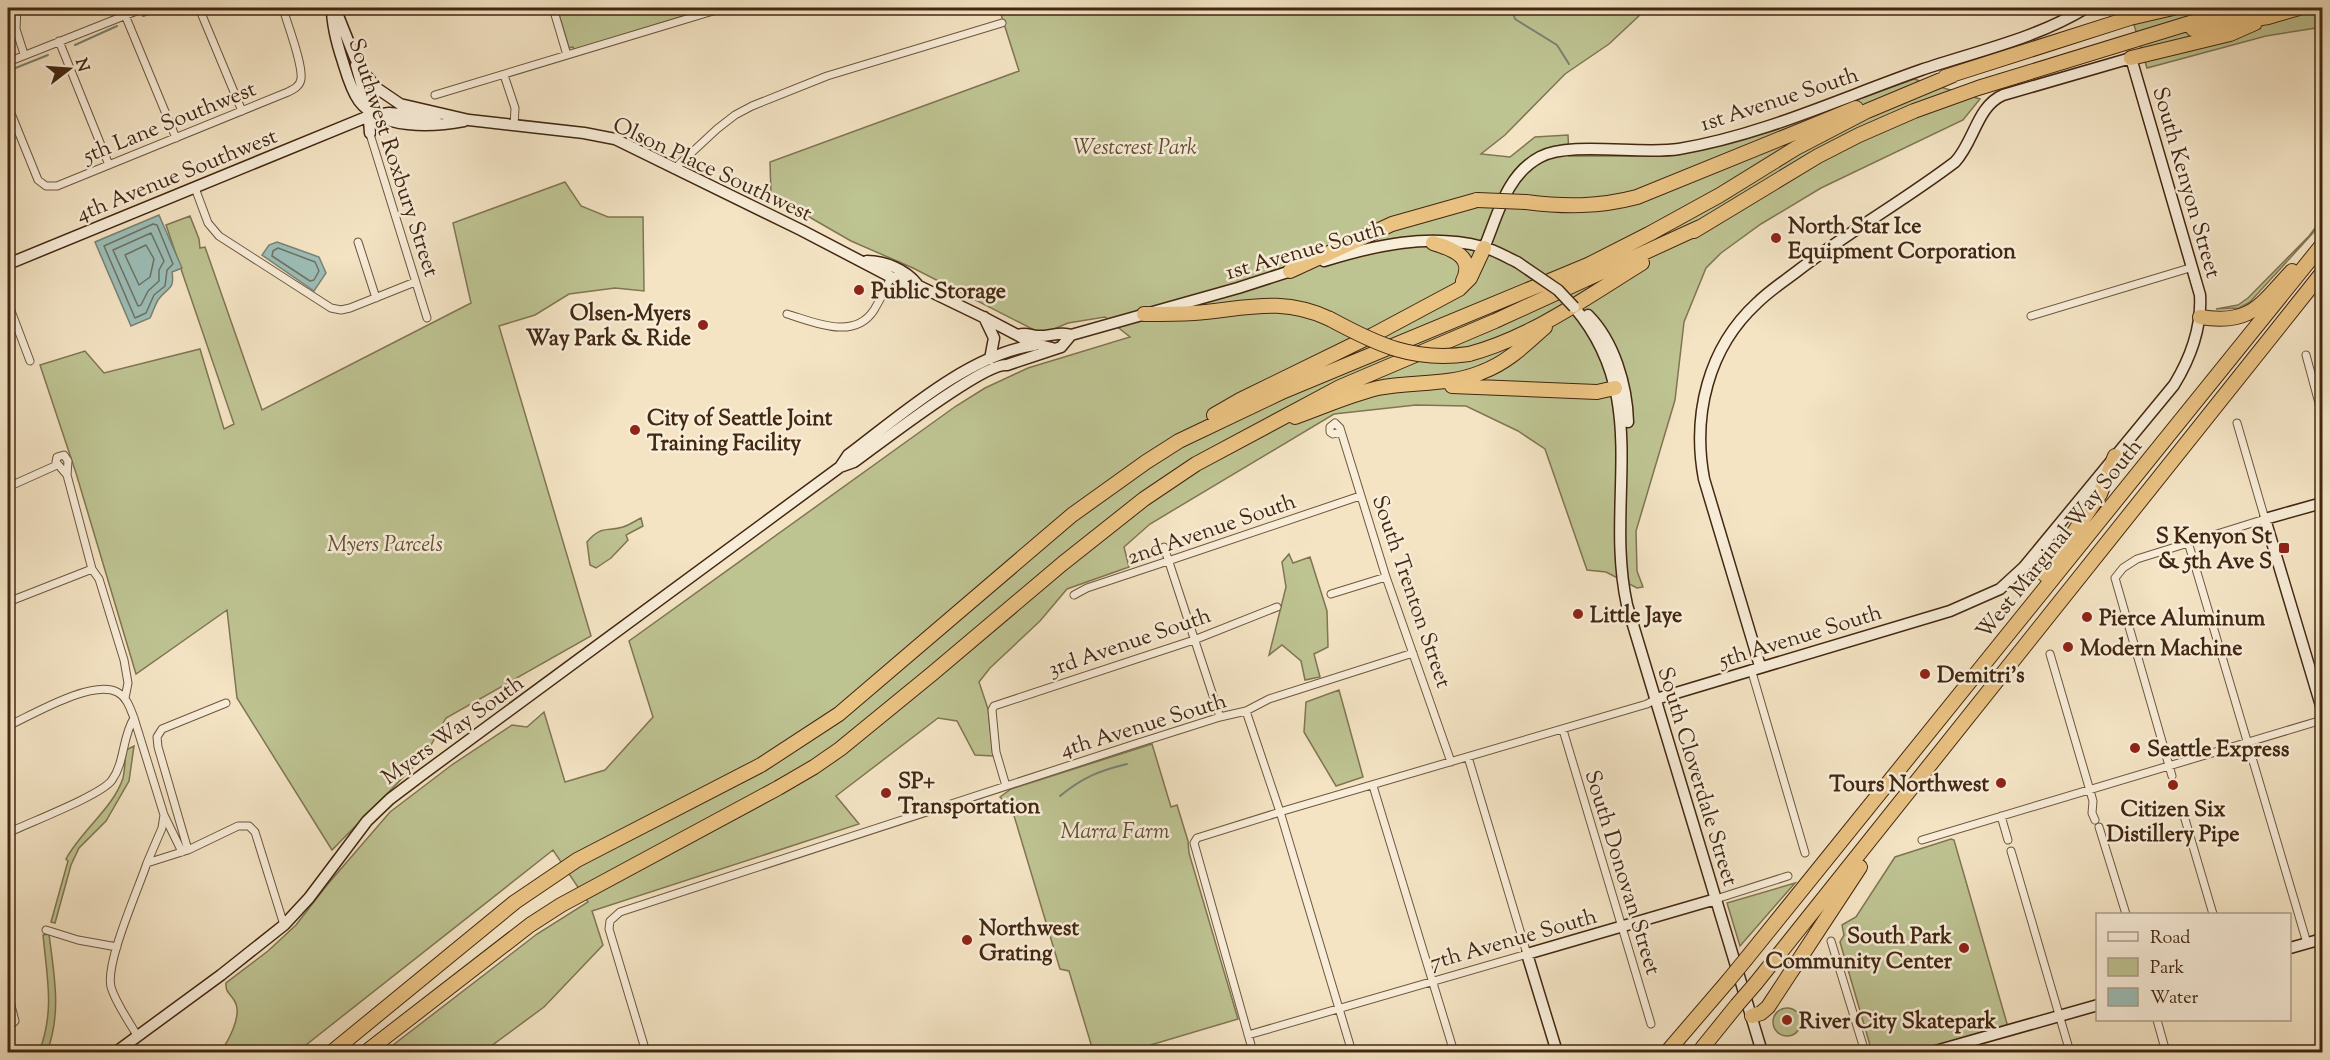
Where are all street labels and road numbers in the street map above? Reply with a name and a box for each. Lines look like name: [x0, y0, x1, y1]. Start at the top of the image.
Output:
street label: Southwest Roxbury Street: [338, 34, 446, 282]
street label: 1st Avenue South: [1697, 60, 1863, 142]
street label: 5th Lane Southwest: [77, 74, 262, 174]
street label: South Kenyon Street: [2143, 83, 2228, 283]
street label: Olson Place Southwest: [607, 110, 817, 231]
street label: 4th Avenue Southwest: [72, 122, 283, 232]
street label: 1st Avenue South: [1222, 214, 1390, 290]
street label: West Marginal Way South: [1969, 433, 2151, 647]
street label: 2nd Avenue South: [1123, 487, 1301, 575]
street label: South Trenton Street: [1362, 491, 1458, 693]
street label: 5th Avenue South: [1713, 598, 1886, 678]
street label: 3rd Avenue South: [1044, 601, 1216, 687]
street label: South Cloverdale Street: [1648, 663, 1745, 891]
street label: Myers Way South: [376, 669, 532, 794]
street label: 4th Avenue South: [1057, 686, 1231, 767]
street label: South Donovan Street: [1575, 766, 1668, 980]
street label: 7th Avenue South: [1426, 902, 1601, 980]

